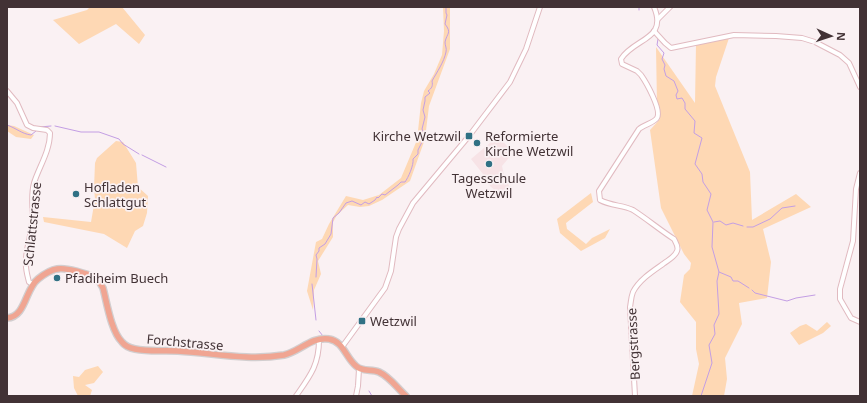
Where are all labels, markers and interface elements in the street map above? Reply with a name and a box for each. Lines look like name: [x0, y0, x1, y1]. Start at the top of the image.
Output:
north arrow: [811, 16, 851, 56]
text: N: [834, 32, 849, 41]
place label: Kirche Wetzwil: [373, 127, 461, 145]
place label: Reformierte Kirche Wetzwil: [485, 127, 573, 160]
marker: Kirche Wetzwil: [464, 131, 474, 141]
marker: Reformierte Kirche Wetzwil: [472, 138, 482, 148]
marker: Tagesschule Wetzwil: [484, 159, 494, 169]
place label: Tagesschule Wetzwil: [452, 169, 526, 202]
place label: Hofladen Schlattgut: [84, 178, 146, 211]
street label: Schlattstrasse: [19, 181, 45, 267]
marker: Hofladen Schlattgut: [71, 189, 81, 199]
place label: Pfadiheim Buech: [65, 269, 168, 287]
marker: Pfadiheim Buech: [52, 273, 62, 283]
street label: Bergstrasse: [622, 308, 644, 380]
place label: Wetzwil: [370, 312, 417, 330]
marker: Wetzwil: [357, 316, 367, 326]
street label: Forchstrasse: [146, 330, 224, 354]

